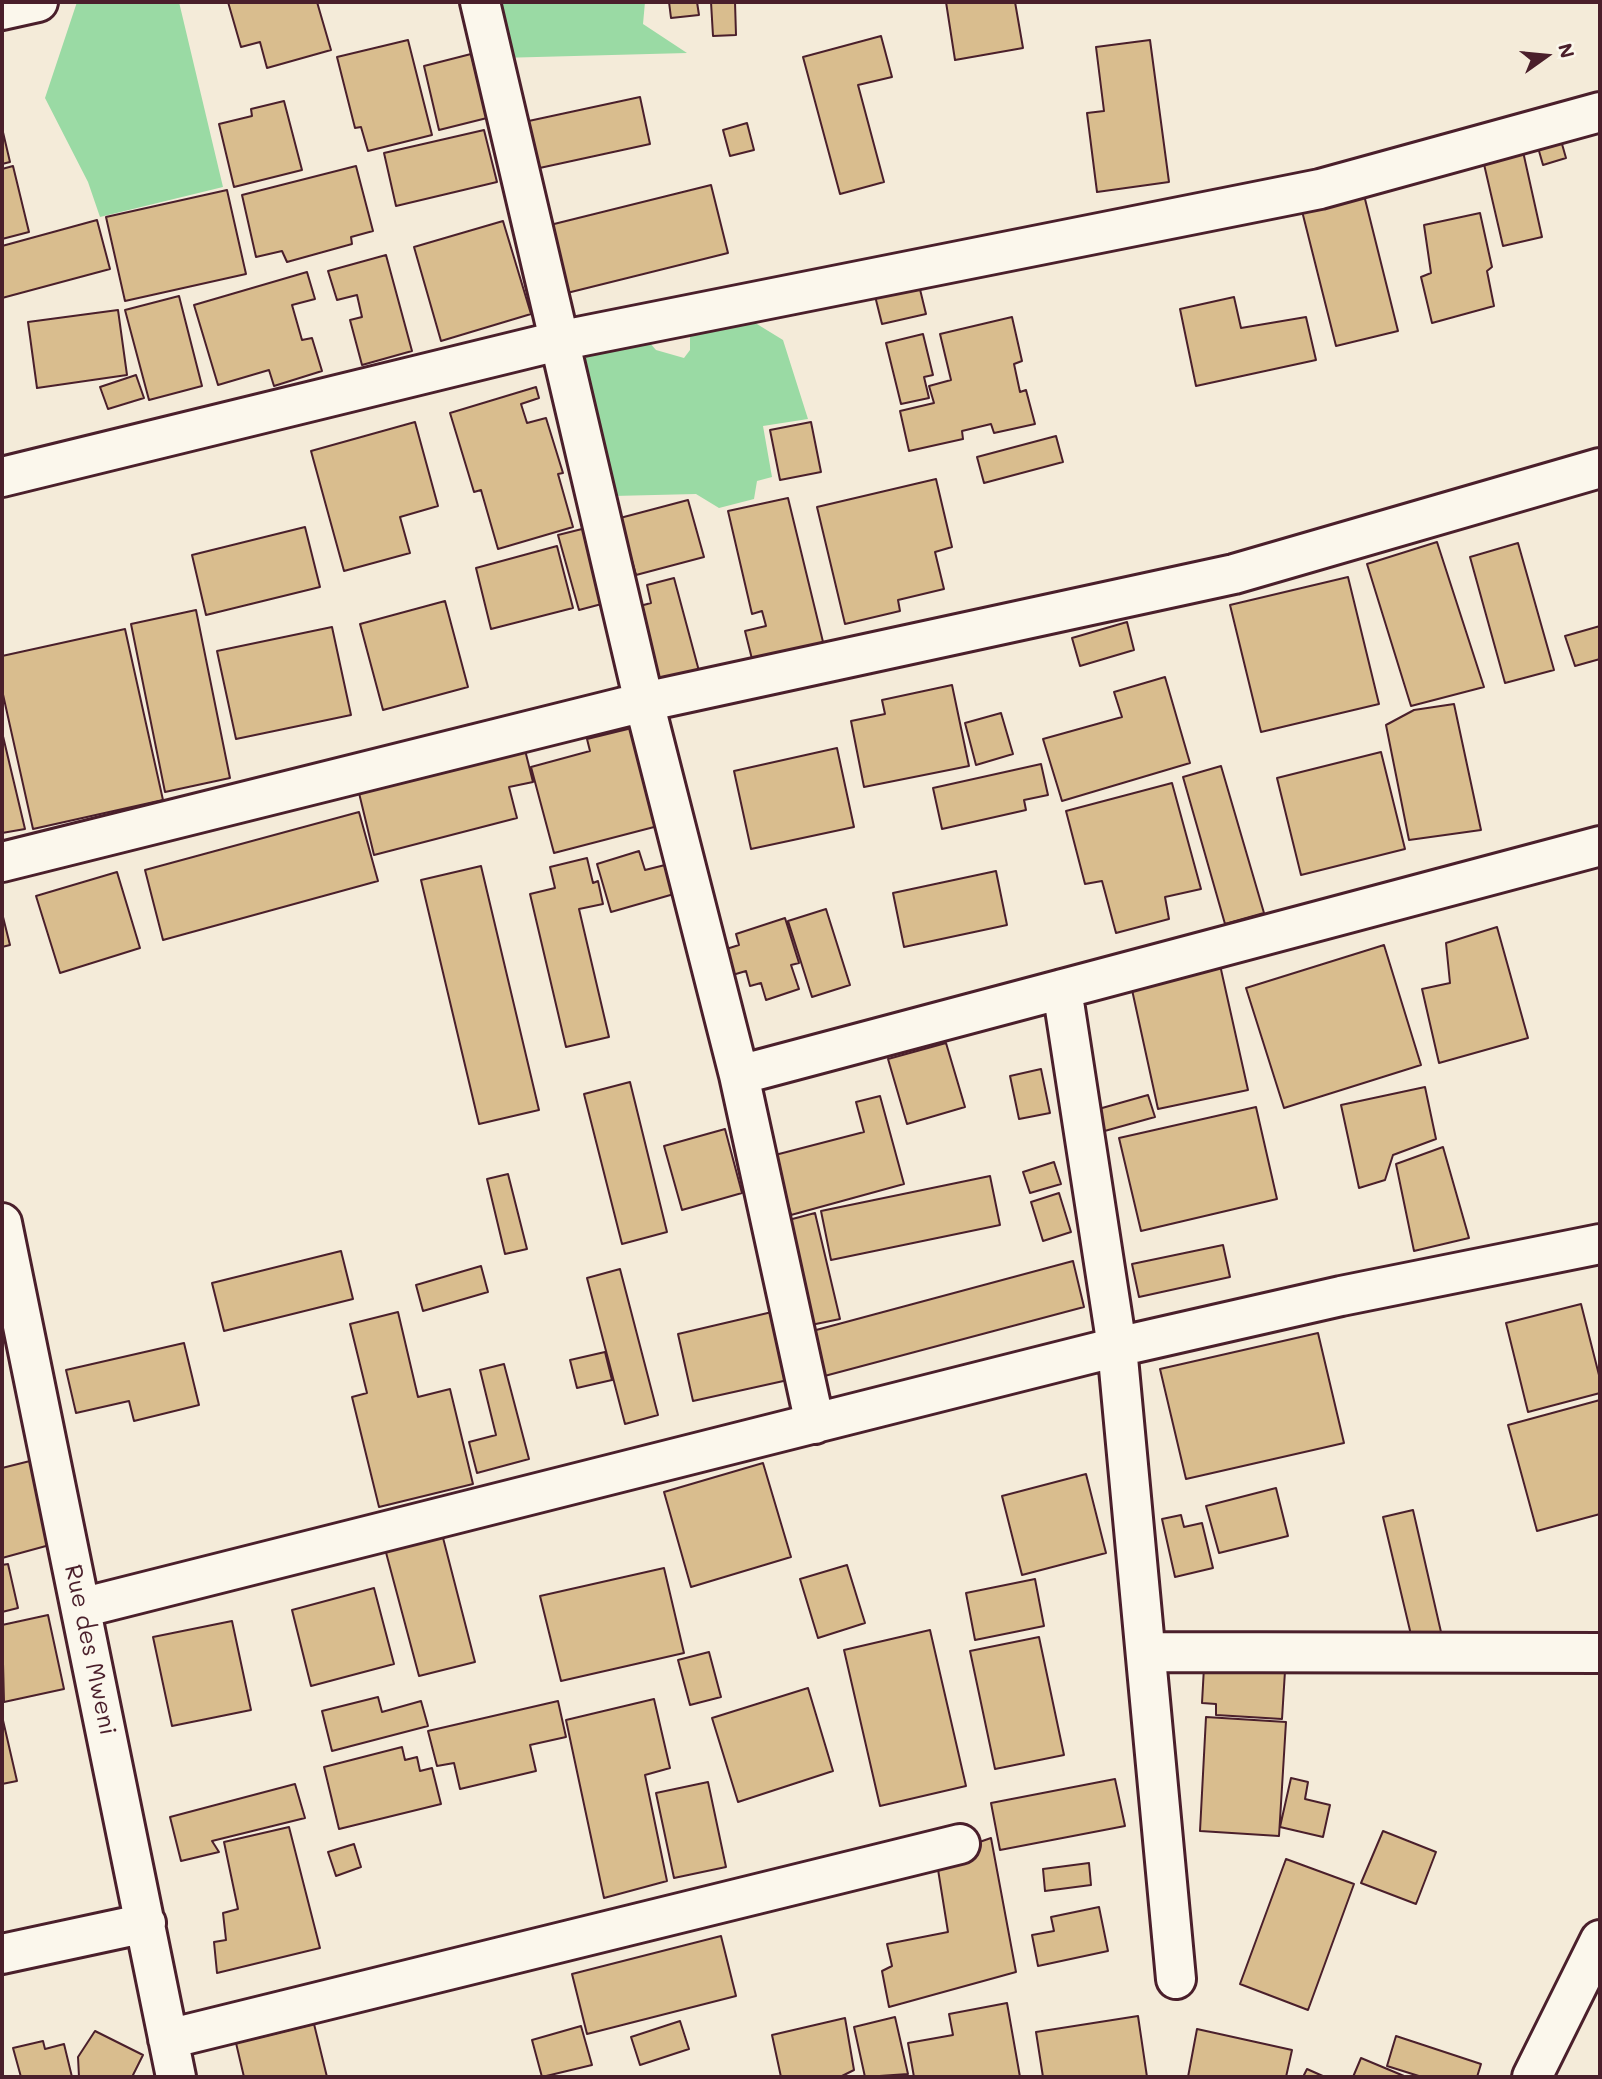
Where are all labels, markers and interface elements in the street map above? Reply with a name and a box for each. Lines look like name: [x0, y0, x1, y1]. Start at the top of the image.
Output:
north arrow: [1511, 21, 1581, 91]
text: N: [1553, 40, 1581, 61]
street label: Rue des Mweni: [58, 1562, 122, 1738]

